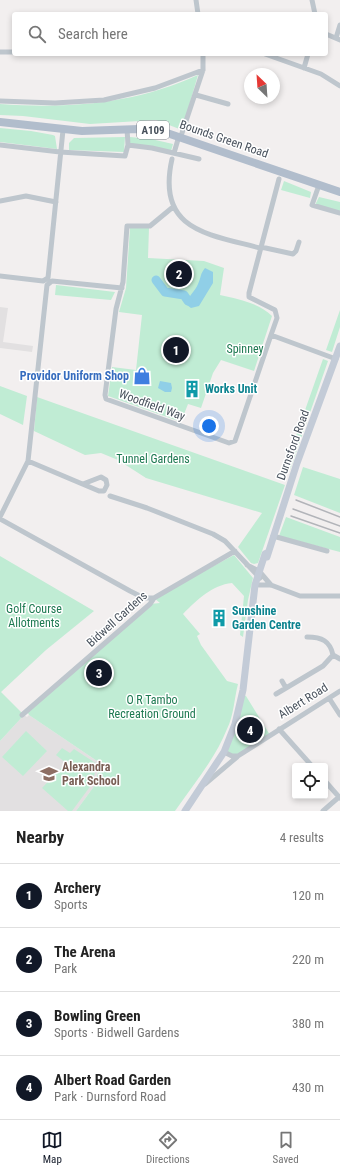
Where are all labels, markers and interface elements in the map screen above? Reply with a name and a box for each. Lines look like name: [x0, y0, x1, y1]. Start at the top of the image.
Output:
search box: [12, 12, 328, 56]
icon: search: [26, 23, 48, 45]
text: Search here: [58, 25, 128, 43]
north arrow: [244, 68, 280, 104]
street label: Bounds Green Road: [178, 117, 270, 161]
road number: A109: [137, 121, 169, 139]
pin: 2: [166, 259, 192, 289]
pin: 1: [163, 335, 189, 365]
park label: Spinney: [226, 342, 264, 356]
shop icon: Providor Uniform Shop: [132, 366, 152, 386]
place label: Providor Uniform Shop: [20, 369, 129, 383]
building icon: Works Unit: [182, 379, 202, 399]
place label: Works Unit: [205, 382, 257, 396]
street label: Woodfield Way: [117, 387, 187, 423]
street label: Durnsford Road: [274, 408, 312, 482]
your location: [199, 416, 219, 436]
park label: Tunnel Gardens: [116, 452, 190, 466]
street label: Bidwell Gardens: [84, 588, 150, 650]
park label: Golf Course Allotments: [6, 602, 62, 630]
place label: Sunshine Garden Centre: [232, 604, 301, 632]
building icon: Sunshine Garden Centre: [209, 608, 229, 628]
pin: 3: [86, 658, 112, 688]
street label: Albert Road: [276, 680, 330, 722]
park label: O R Tambo Recreation Ground: [108, 693, 196, 721]
pin: 4: [237, 715, 263, 745]
place label: Alexandra Park School: [62, 760, 120, 788]
map controls: [292, 763, 328, 799]
button: locate: [292, 763, 328, 799]
school or university icon: Alexandra Park School: [39, 764, 59, 784]
text: Nearby: [16, 827, 64, 847]
text: 4 results: [280, 830, 324, 845]
text: Archery: [54, 879, 101, 897]
text: 1: [26, 888, 32, 903]
text: 120 m: [292, 888, 324, 903]
text: Sports: [54, 897, 88, 912]
text: The Arena: [54, 943, 116, 961]
text: 2: [26, 952, 32, 967]
text: 220 m: [292, 952, 324, 967]
text: Park: [54, 961, 77, 976]
text: Bowling Green: [54, 1007, 141, 1025]
text: 3: [26, 1016, 32, 1031]
text: 380 m: [292, 1016, 324, 1031]
text: Sports · Bidwell Gardens: [54, 1025, 179, 1040]
text: Albert Road Garden: [54, 1071, 171, 1089]
text: 4: [26, 1080, 32, 1095]
text: 430 m: [292, 1080, 324, 1095]
text: Park · Durnsford Road: [54, 1089, 166, 1104]
tab: Map: [41, 1129, 63, 1166]
tab: Directions: [146, 1129, 190, 1166]
tab: Saved: [273, 1129, 299, 1166]

